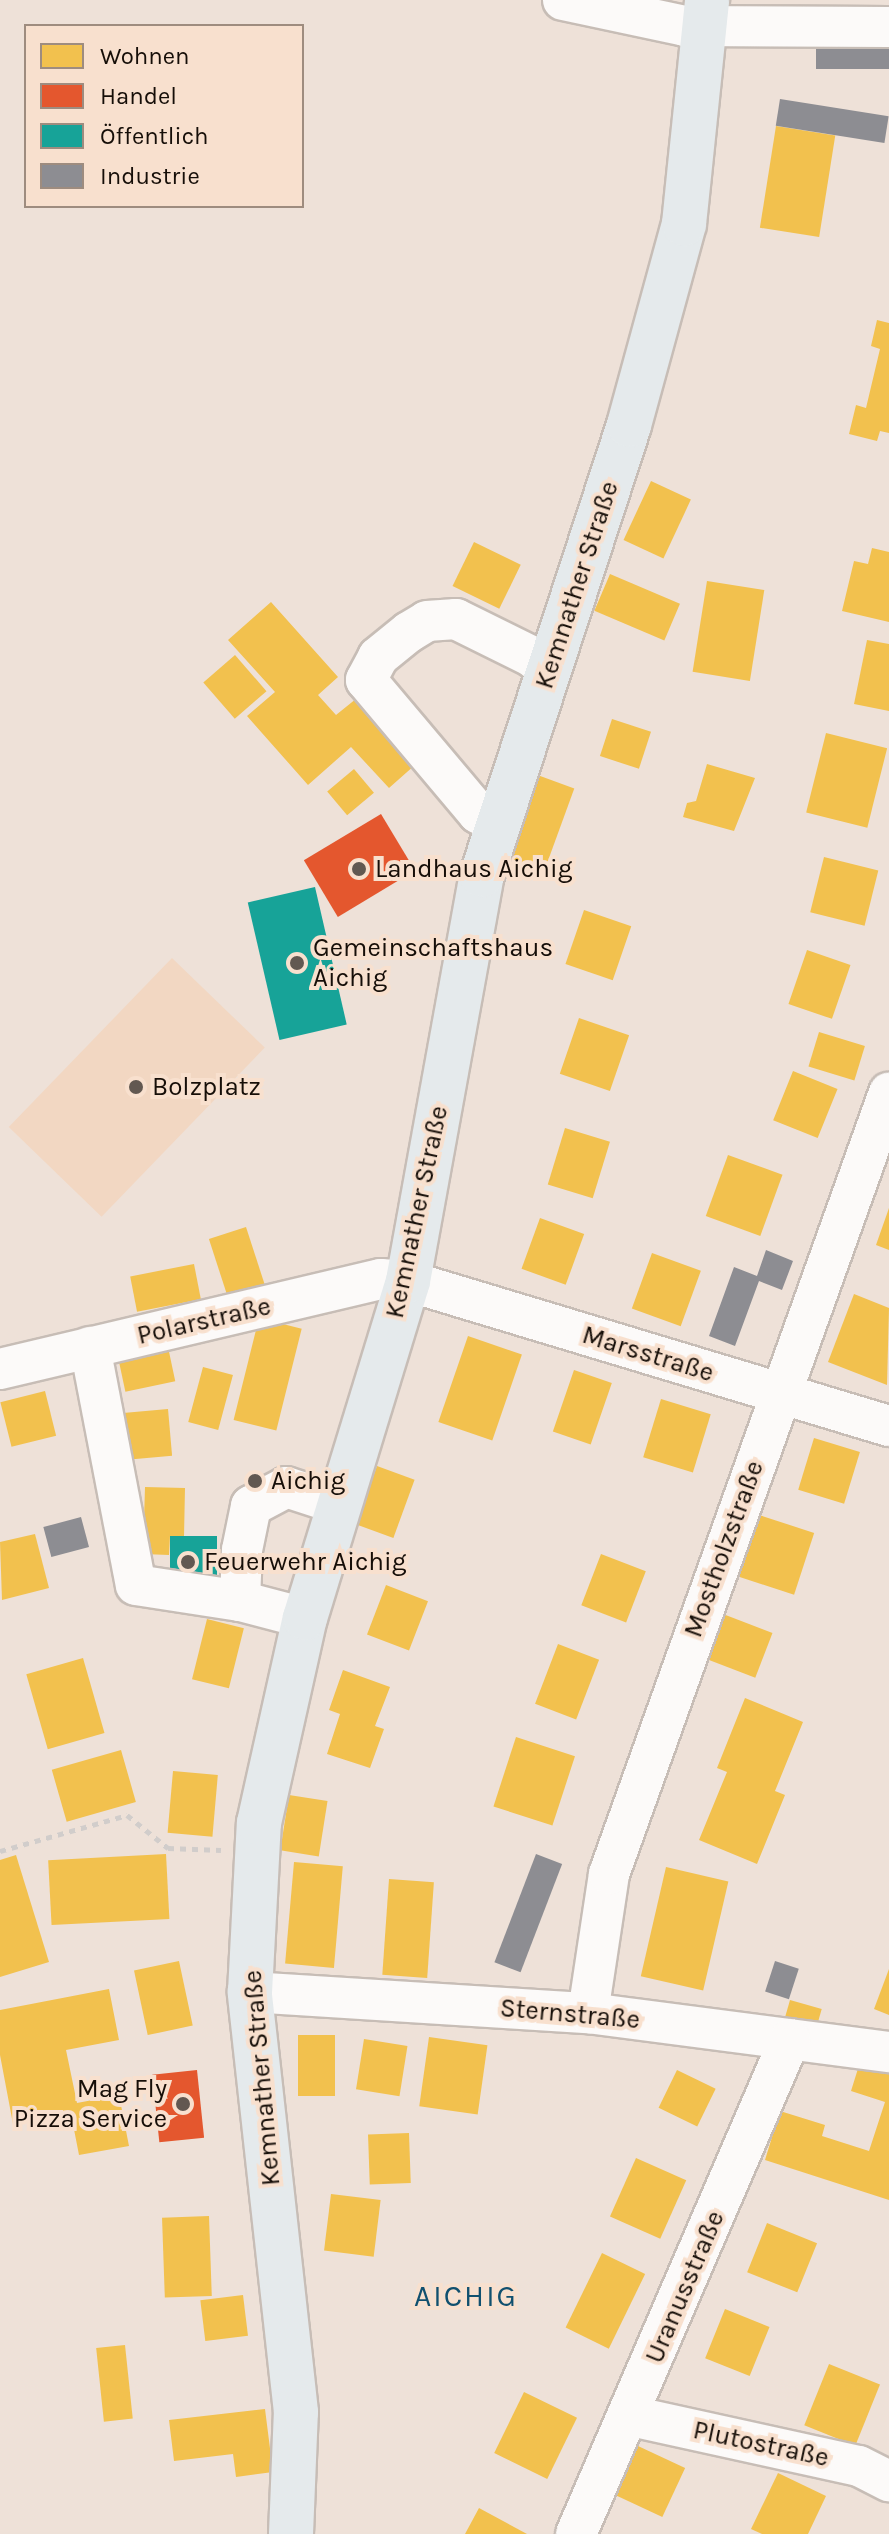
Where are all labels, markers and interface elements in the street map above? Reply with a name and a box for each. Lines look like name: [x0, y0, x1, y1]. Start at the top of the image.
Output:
legend: [24, 24, 304, 208]
text: Wohnen: [100, 42, 190, 70]
text: Handel: [100, 82, 177, 110]
text: Öffentlich: [100, 122, 209, 150]
text: Industrie: [100, 162, 200, 190]
street label: Kemnather Straße: [529, 477, 625, 693]
place label: Landhaus Aichig: [375, 853, 572, 885]
marker: Landhaus Aichig: [350, 860, 368, 878]
place label: Gemeinschaftshaus Aichig: [313, 932, 553, 994]
marker: Gemeinschaftshaus Aichig: [288, 954, 306, 972]
place label: Bolzplatz: [152, 1071, 261, 1103]
marker: Bolzplatz: [127, 1078, 145, 1096]
street label: Kemnather Straße: [379, 1103, 455, 1321]
street label: Polarstraße: [134, 1290, 274, 1352]
street label: Marsstraße: [578, 1319, 718, 1389]
street label: Mostholzstraße: [678, 1456, 770, 1642]
place label: Aichig: [271, 1465, 345, 1497]
marker: Aichig: [246, 1472, 264, 1490]
place label: Feuerwehr Aichig: [204, 1546, 406, 1578]
marker: Feuerwehr Aichig: [179, 1553, 197, 1571]
street label: Kemnather Straße: [237, 1969, 287, 2187]
street label: Sternstraße: [499, 1992, 641, 2036]
place label: Mag Fly Pizza Service: [14, 2073, 167, 2134]
marker: Mag Fly Pizza Service: [174, 2095, 192, 2113]
street label: Uranusstraße: [639, 2206, 731, 2368]
district label: AICHIG: [414, 2278, 518, 2314]
street label: Plutostraße: [690, 2414, 832, 2474]

